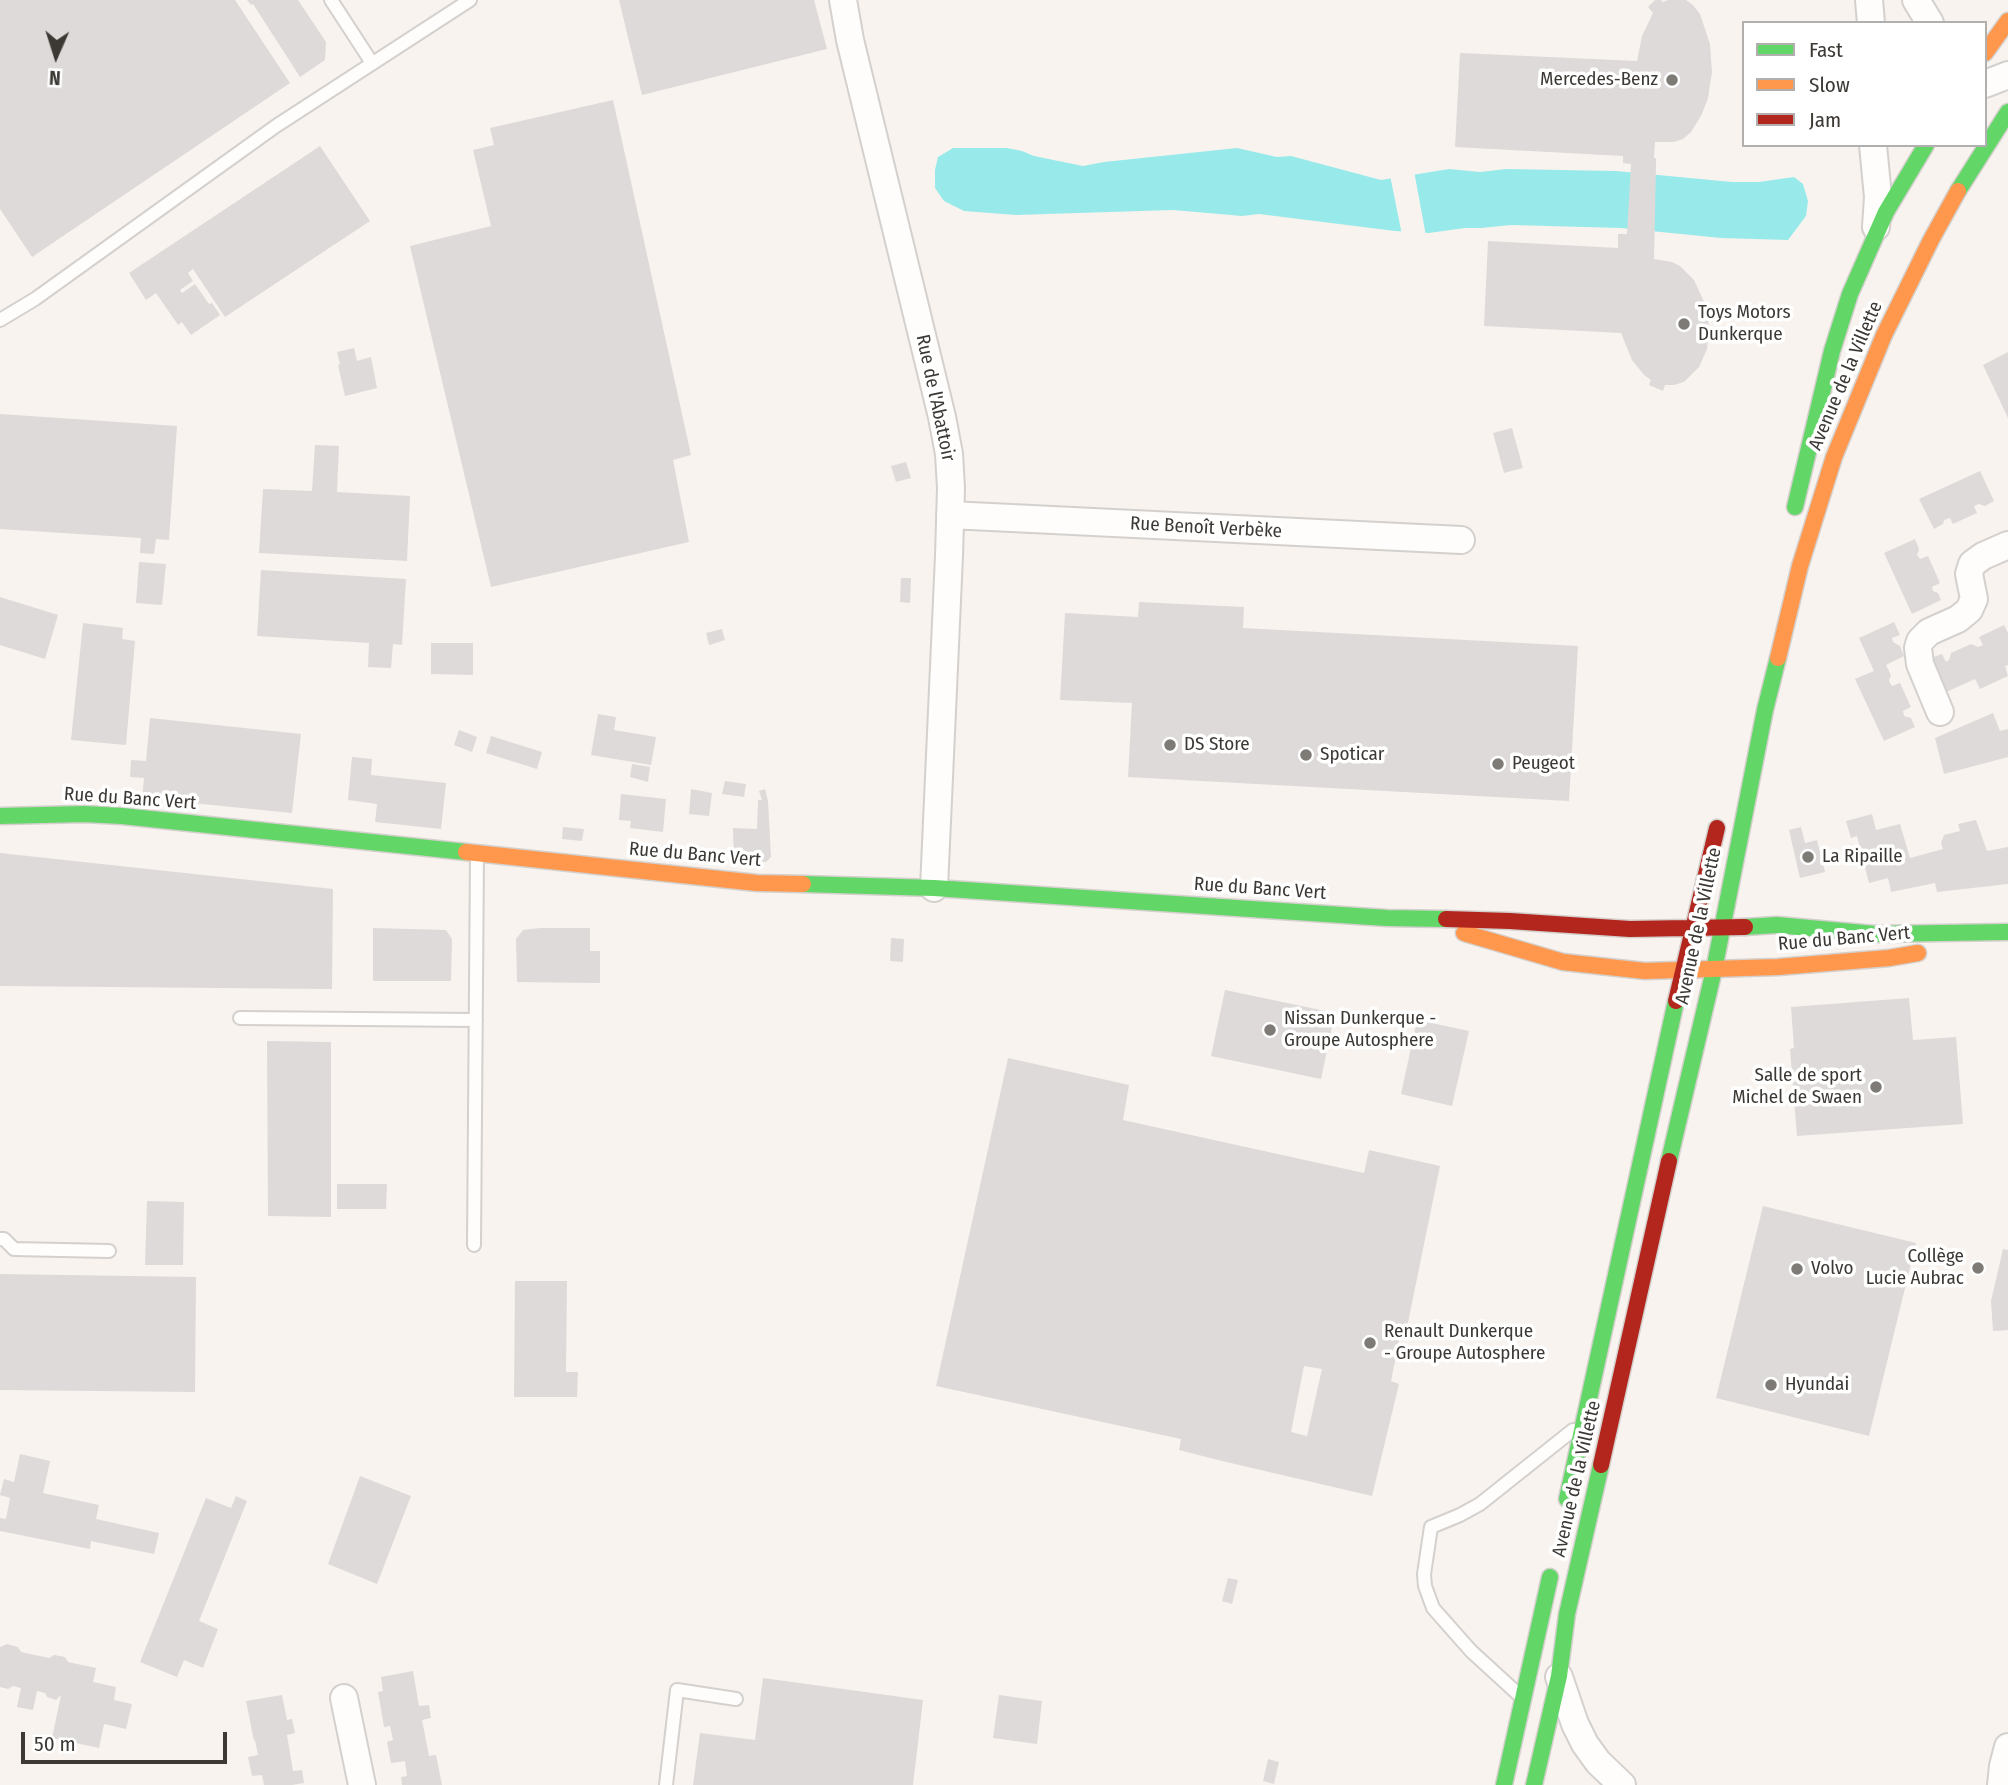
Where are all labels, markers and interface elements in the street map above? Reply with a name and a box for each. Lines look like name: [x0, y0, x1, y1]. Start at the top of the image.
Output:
north arrow: [21, 21, 91, 91]
legend: [1742, 21, 1987, 147]
text: Fast: [1809, 37, 1843, 63]
text: N: [49, 66, 61, 89]
place label: Mercedes-Benz: [1540, 69, 1658, 91]
marker: Mercedes-Benz: [1664, 72, 1680, 88]
text: Slow: [1809, 72, 1850, 98]
text: Jam: [1809, 107, 1841, 133]
street label: Avenue de la Villette: [1804, 298, 1888, 454]
place label: Toys Motors Dunkerque: [1698, 302, 1790, 346]
marker: Toys Motors Dunkerque: [1676, 316, 1692, 332]
street label: Rue de l'Abattoir: [910, 333, 960, 463]
street label: Rue Benoît Verbèke: [1129, 513, 1283, 543]
place label: DS Store: [1184, 734, 1250, 756]
marker: DS Store: [1162, 737, 1178, 753]
place label: Spoticar: [1320, 744, 1384, 766]
marker: Spoticar: [1298, 747, 1314, 763]
place label: Peugeot: [1512, 753, 1575, 775]
marker: Peugeot: [1490, 756, 1506, 772]
street label: Rue du Banc Vert: [63, 783, 197, 815]
street label: Rue du Banc Vert: [628, 838, 762, 872]
street label: Avenue de la Villette: [1671, 846, 1727, 1006]
place label: La Ripaille: [1822, 846, 1903, 868]
marker: La Ripaille: [1800, 849, 1816, 865]
street label: Rue du Banc Vert: [1193, 873, 1327, 905]
street label: Rue du Banc Vert: [1777, 922, 1911, 956]
place label: Nissan Dunkerque - Groupe Autosphere: [1284, 1008, 1436, 1052]
marker: Nissan Dunkerque - Groupe Autosphere: [1262, 1022, 1278, 1038]
place label: Salle de sport Michel de Swaen: [1732, 1065, 1862, 1109]
marker: Salle de sport Michel de Swaen: [1868, 1079, 1884, 1095]
place label: Collège Lucie Aubrac: [1866, 1246, 1964, 1290]
place label: Volvo: [1811, 1258, 1853, 1280]
marker: Collège Lucie Aubrac: [1970, 1260, 1986, 1276]
marker: Volvo: [1789, 1261, 1805, 1277]
place label: Renault Dunkerque - Groupe Autosphere: [1384, 1321, 1545, 1365]
marker: Renault Dunkerque - Groupe Autosphere: [1362, 1335, 1378, 1351]
place label: Hyundai: [1785, 1374, 1849, 1396]
marker: Hyundai: [1763, 1377, 1779, 1393]
street label: Avenue de la Villette: [1548, 1399, 1606, 1559]
scale bar: [24, 1718, 231, 1762]
text: 50 m: [34, 1731, 76, 1757]

